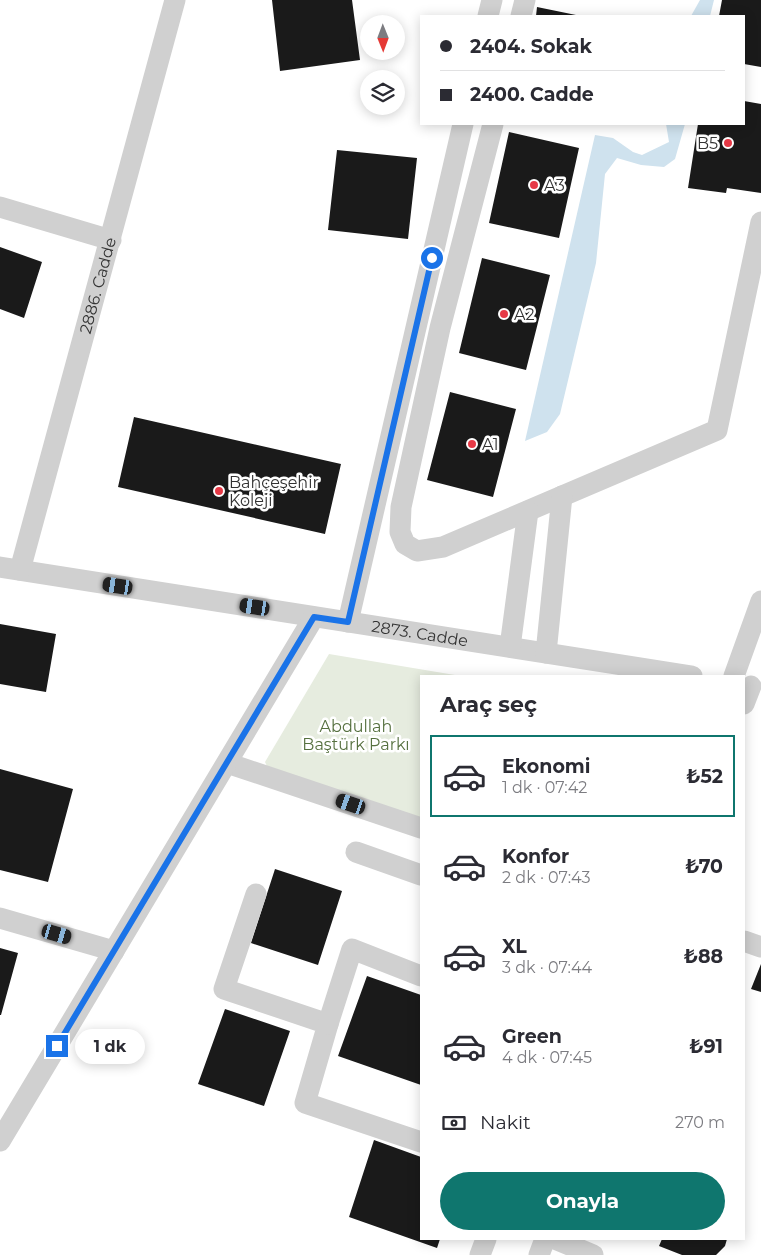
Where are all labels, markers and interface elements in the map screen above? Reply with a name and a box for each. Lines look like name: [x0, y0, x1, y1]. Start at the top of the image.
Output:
north arrow: [360, 15, 405, 60]
map controls: [360, 15, 405, 115]
text: 2404. Sokak: [470, 35, 592, 58]
button: layers: [360, 70, 405, 115]
text: 2400. Cadde: [470, 83, 594, 106]
place label: B5: [697, 134, 718, 153]
marker: B5: [722, 137, 734, 149]
place label: A3: [544, 176, 565, 195]
marker: A3: [528, 179, 540, 191]
street label: 2886. Cadde: [76, 235, 120, 336]
route start: [421, 247, 443, 269]
place label: A2: [514, 305, 535, 324]
marker: A2: [498, 308, 510, 320]
place label: A1: [482, 435, 499, 454]
marker: A1: [466, 438, 478, 450]
place label: Bahçeşehir Koleji: [229, 473, 319, 510]
marker: Bahçeşehir Koleji: [213, 485, 225, 497]
car: [102, 576, 133, 596]
car: [239, 597, 270, 617]
street label: 2873. Cadde: [370, 617, 469, 651]
text: Araç seç: [440, 691, 537, 718]
park label: Abdullah Baştürk Parkı: [302, 717, 410, 754]
icon: car: [442, 754, 487, 799]
text: Ekonomi: [502, 755, 591, 778]
text: ₺52: [686, 765, 723, 788]
text: 1 dk · 07:42: [502, 778, 587, 797]
car: [334, 792, 367, 816]
icon: car: [442, 844, 487, 889]
text: Konfor: [502, 845, 569, 868]
text: ₺70: [685, 855, 723, 878]
text: 2 dk · 07:43: [502, 868, 590, 887]
car: [40, 923, 73, 945]
icon: car: [442, 934, 487, 979]
text: XL: [502, 935, 527, 958]
text: ₺88: [684, 945, 723, 968]
text: 3 dk · 07:44: [502, 958, 592, 977]
icon: car: [442, 1024, 487, 1069]
text: Green: [502, 1025, 562, 1048]
callout: 1 dk: [74, 1028, 144, 1064]
route end: [46, 1035, 68, 1057]
text: ₺91: [689, 1035, 723, 1058]
text: 1 dk: [94, 1037, 126, 1056]
text: 4 dk · 07:45: [502, 1048, 592, 1067]
icon: cash: [440, 1109, 468, 1137]
text: Nakit: [480, 1111, 531, 1134]
text: 270 m: [675, 1113, 725, 1132]
button: Onayla: [440, 1172, 725, 1230]

